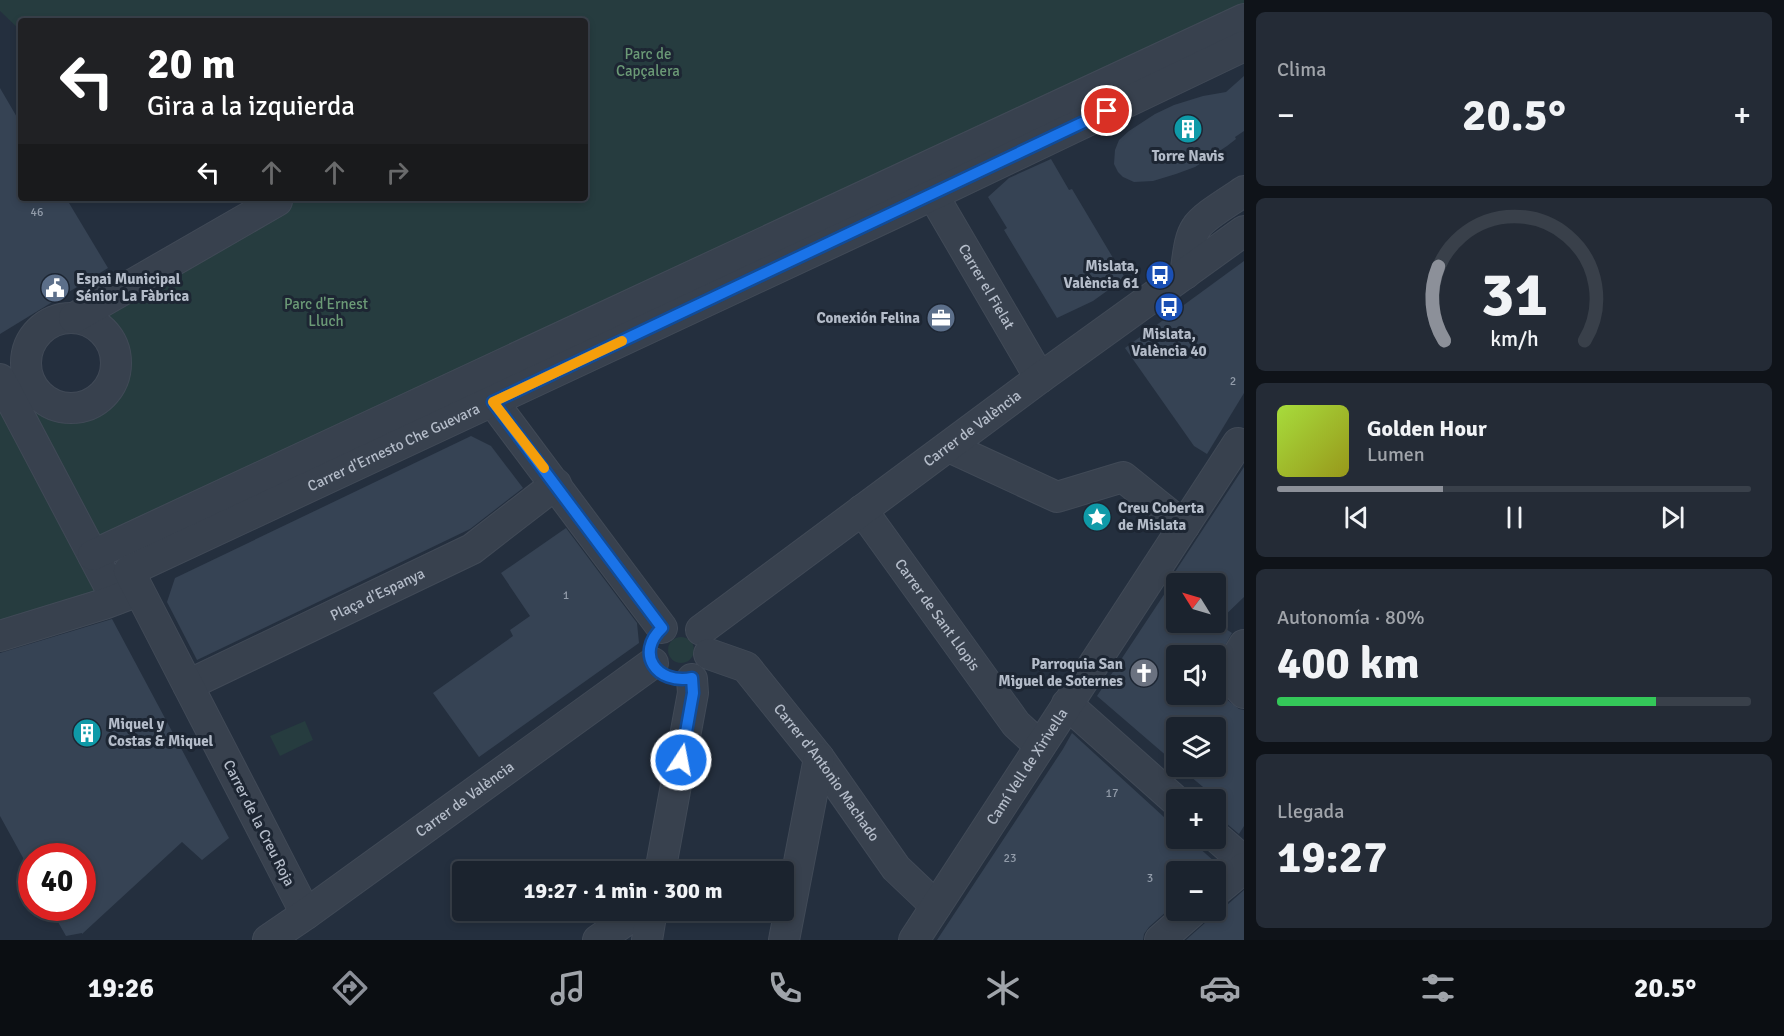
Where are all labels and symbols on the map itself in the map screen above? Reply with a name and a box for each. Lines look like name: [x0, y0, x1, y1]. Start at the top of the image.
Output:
park label: Parc de Capçalera: [616, 45, 680, 80]
pin: [1081, 85, 1132, 136]
building icon: Torre Navis: [1172, 113, 1204, 145]
place label: Torre Navis: [1152, 147, 1225, 165]
house number: 46: [31, 205, 43, 220]
street label: Carrer el Fielat: [955, 241, 1018, 332]
place label: Mislata, València 61: [1064, 257, 1139, 292]
bus stop icon: Mislata, València 61: [1144, 259, 1176, 291]
place label: Espai Municipal Sénior La Fàbrica: [76, 270, 189, 305]
public building icon: Espai Municipal Sénior La Fàbrica: [39, 272, 71, 304]
bus stop icon: Mislata, València 40: [1153, 291, 1185, 323]
park label: Parc d'Ernest Lluch: [284, 295, 368, 330]
office icon: Conexión Felina: [925, 302, 957, 334]
place label: Conexión Felina: [816, 309, 920, 327]
place label: Mislata, València 40: [1131, 325, 1207, 360]
house number: 2: [1230, 374, 1236, 389]
street label: Carrer de València: [920, 386, 1025, 470]
street label: Carrer d'Ernesto Che Guevara: [305, 399, 483, 495]
place label: Creu Coberta de Mislata: [1118, 499, 1204, 534]
place icon: Creu Coberta de Mislata: [1081, 501, 1113, 533]
street label: Carrer de Sant Llopis: [891, 555, 984, 675]
street label: Plaça d'Espanya: [327, 564, 428, 625]
north arrow: [1166, 573, 1226, 633]
house number: 1: [563, 588, 569, 603]
place label: Parroquia San Miguel de Soternes: [998, 655, 1123, 690]
church icon: Parroquia San Miguel de Soternes: [1128, 657, 1160, 689]
street label: Carrer d'Antonio Machado: [770, 700, 884, 845]
street label: Camí Vell de Xirivella: [983, 705, 1071, 828]
place label: Miquel y Costas & Miquel: [108, 715, 214, 750]
building icon: Miquel y Costas & Miquel: [71, 717, 103, 749]
position arrow: [649, 728, 713, 792]
street label: Carrer de la Creu Roja: [219, 757, 299, 889]
street label: Carrer de València: [412, 758, 517, 841]
house number: 17: [1106, 786, 1118, 801]
speed limit sign: 40: [18, 843, 96, 921]
house number: 23: [1004, 851, 1016, 866]
house number: 3: [1147, 871, 1153, 886]

